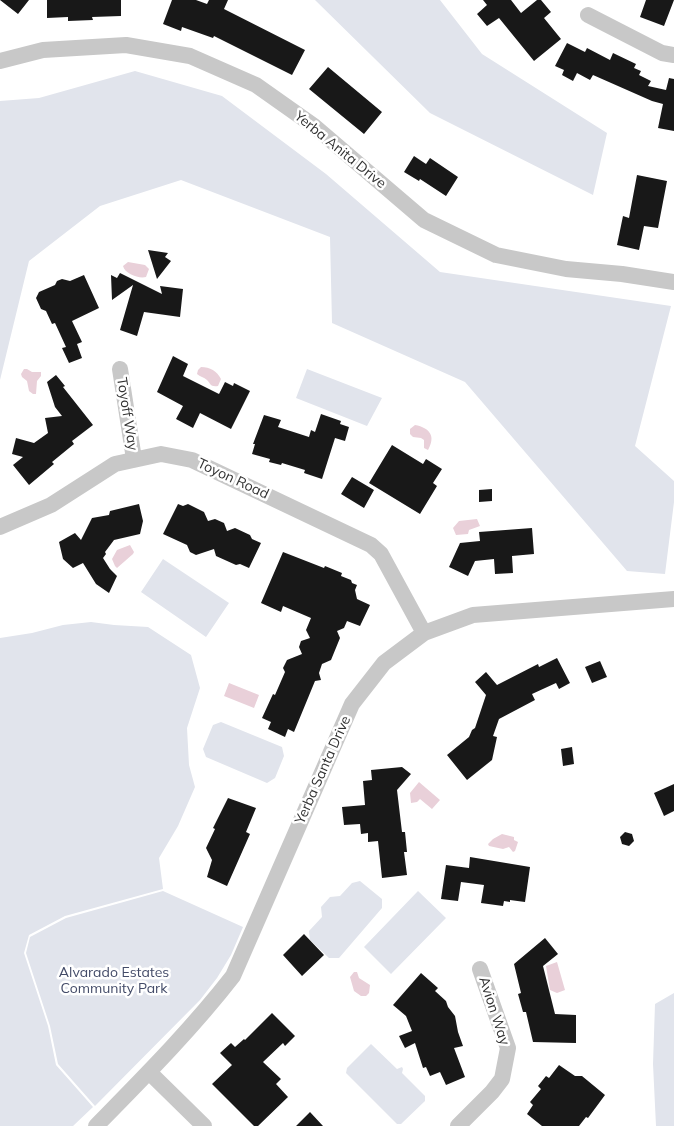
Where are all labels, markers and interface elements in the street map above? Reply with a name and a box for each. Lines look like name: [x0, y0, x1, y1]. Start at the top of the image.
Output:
street label: Yerba Anita Drive: [291, 108, 389, 192]
street label: Toyoff Way: [113, 376, 141, 452]
street label: Toyon Road: [195, 455, 271, 503]
street label: Yerba Santa Drive: [292, 713, 354, 827]
park label: Alvarado Estates Community Park: [59, 965, 169, 998]
street label: Avion Way: [475, 975, 513, 1047]

